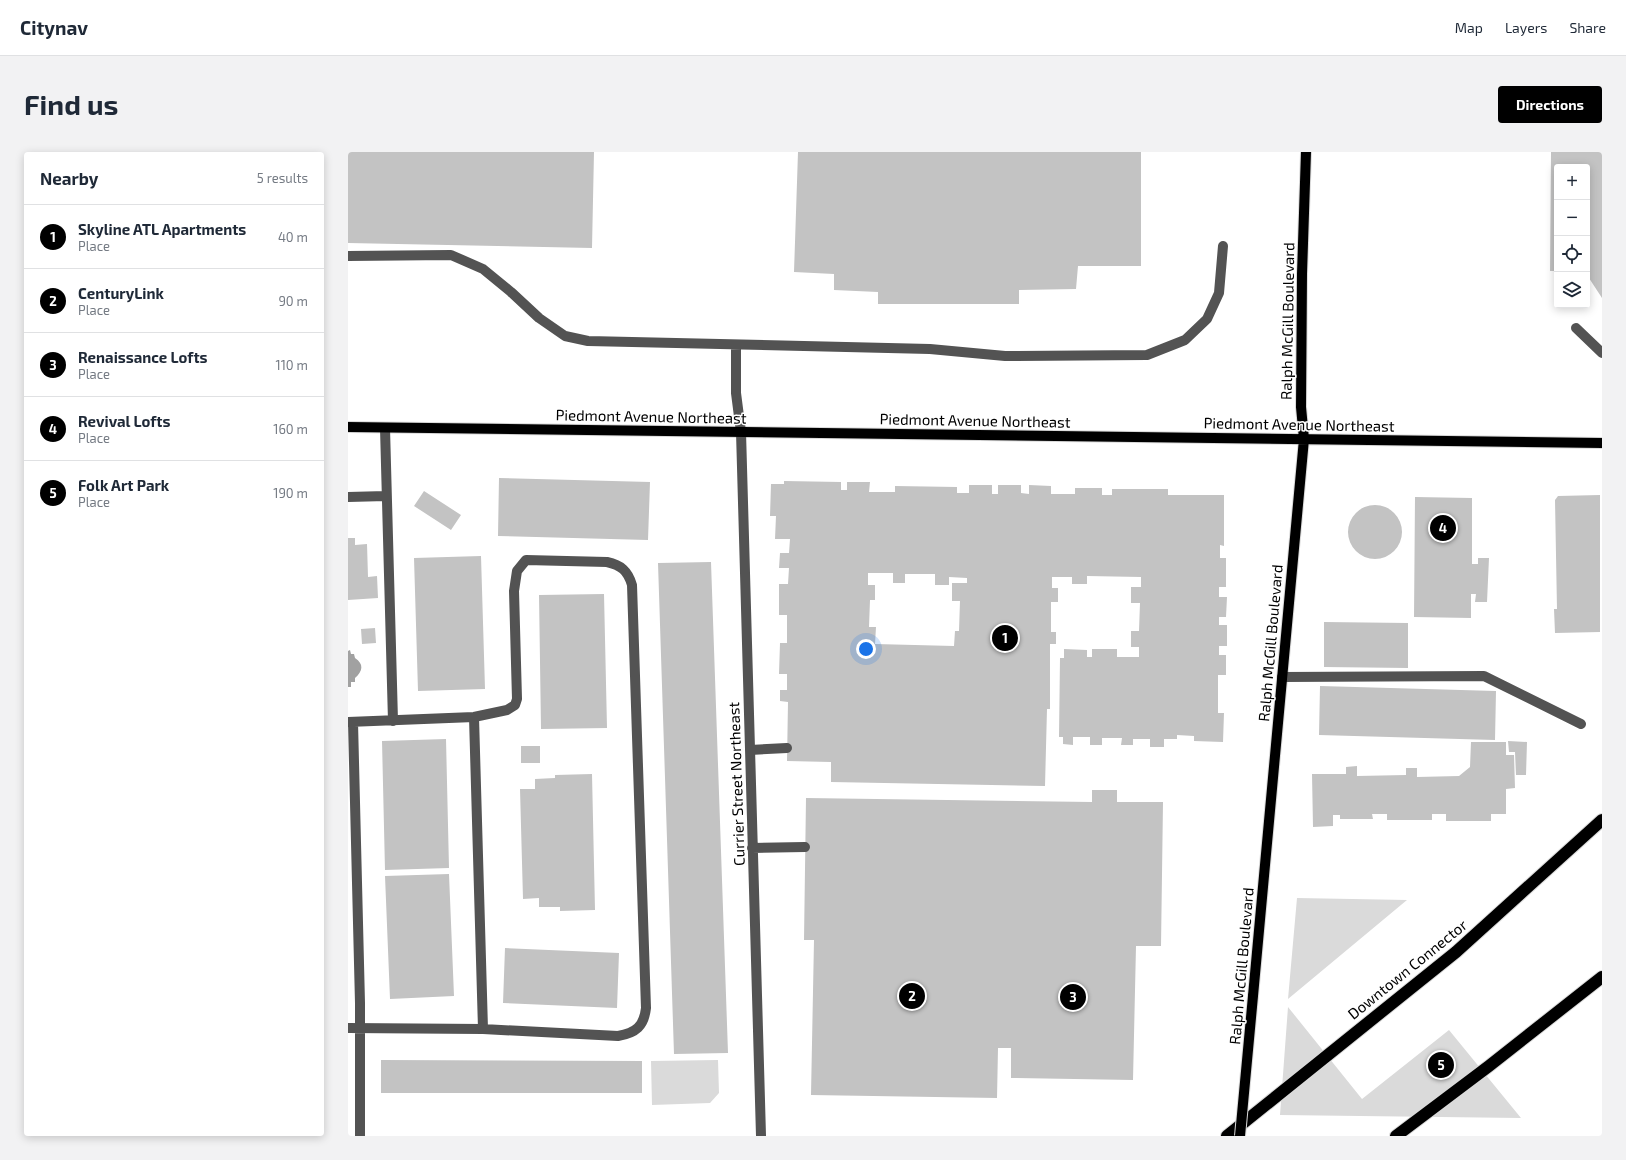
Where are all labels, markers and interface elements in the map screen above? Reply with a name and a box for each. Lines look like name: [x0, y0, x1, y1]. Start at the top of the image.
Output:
text: Citynav: [20, 16, 88, 39]
text: Map: [1455, 19, 1483, 36]
text: Layers: [1505, 19, 1547, 36]
text: Share: [1569, 19, 1606, 36]
button: Directions: [1498, 86, 1602, 123]
text: Find us: [24, 87, 118, 121]
map controls: [1554, 164, 1590, 308]
button: +: [1554, 164, 1590, 200]
text: Nearby: [40, 168, 98, 188]
text: 5 results: [257, 170, 308, 186]
button: −: [1554, 200, 1590, 236]
text: Skyline ATL Apartments: [78, 220, 246, 238]
text: 1: [50, 229, 56, 245]
text: 40 m: [278, 229, 308, 245]
button: locate: [1554, 236, 1590, 272]
text: Place: [78, 238, 110, 254]
street label: Ralph McGill Boulevard: [1277, 242, 1297, 400]
button: layers: [1554, 272, 1590, 308]
text: CenturyLink: [78, 284, 164, 302]
text: 2: [49, 293, 57, 309]
text: 90 m: [278, 293, 308, 309]
text: Place: [78, 302, 110, 318]
text: Renaissance Lofts: [78, 348, 208, 366]
text: 3: [49, 357, 57, 373]
text: 110 m: [276, 357, 308, 373]
text: Place: [78, 366, 110, 382]
street label: Piedmont Avenue Northeast: [555, 405, 747, 427]
street label: Piedmont Avenue Northeast: [879, 409, 1071, 431]
text: Revival Lofts: [78, 412, 170, 430]
street label: Piedmont Avenue Northeast: [1203, 413, 1395, 435]
text: 4: [49, 421, 57, 437]
text: 160 m: [273, 421, 308, 437]
text: Place: [78, 430, 110, 446]
text: Folk Art Park: [78, 476, 169, 494]
text: 5: [49, 485, 57, 501]
text: 190 m: [273, 485, 308, 501]
text: Place: [78, 494, 110, 510]
pin: 4: [1430, 513, 1456, 543]
street label: Ralph McGill Boulevard: [1254, 564, 1286, 722]
pin: 1: [992, 623, 1018, 653]
your location: [856, 639, 876, 659]
street label: Currier Street Northeast: [724, 701, 748, 866]
street label: Ralph McGill Boulevard: [1225, 887, 1257, 1045]
street label: Downtown Connector: [1344, 915, 1470, 1023]
pin: 2: [899, 981, 925, 1011]
pin: 3: [1060, 982, 1086, 1012]
pin: 5: [1428, 1050, 1454, 1080]

